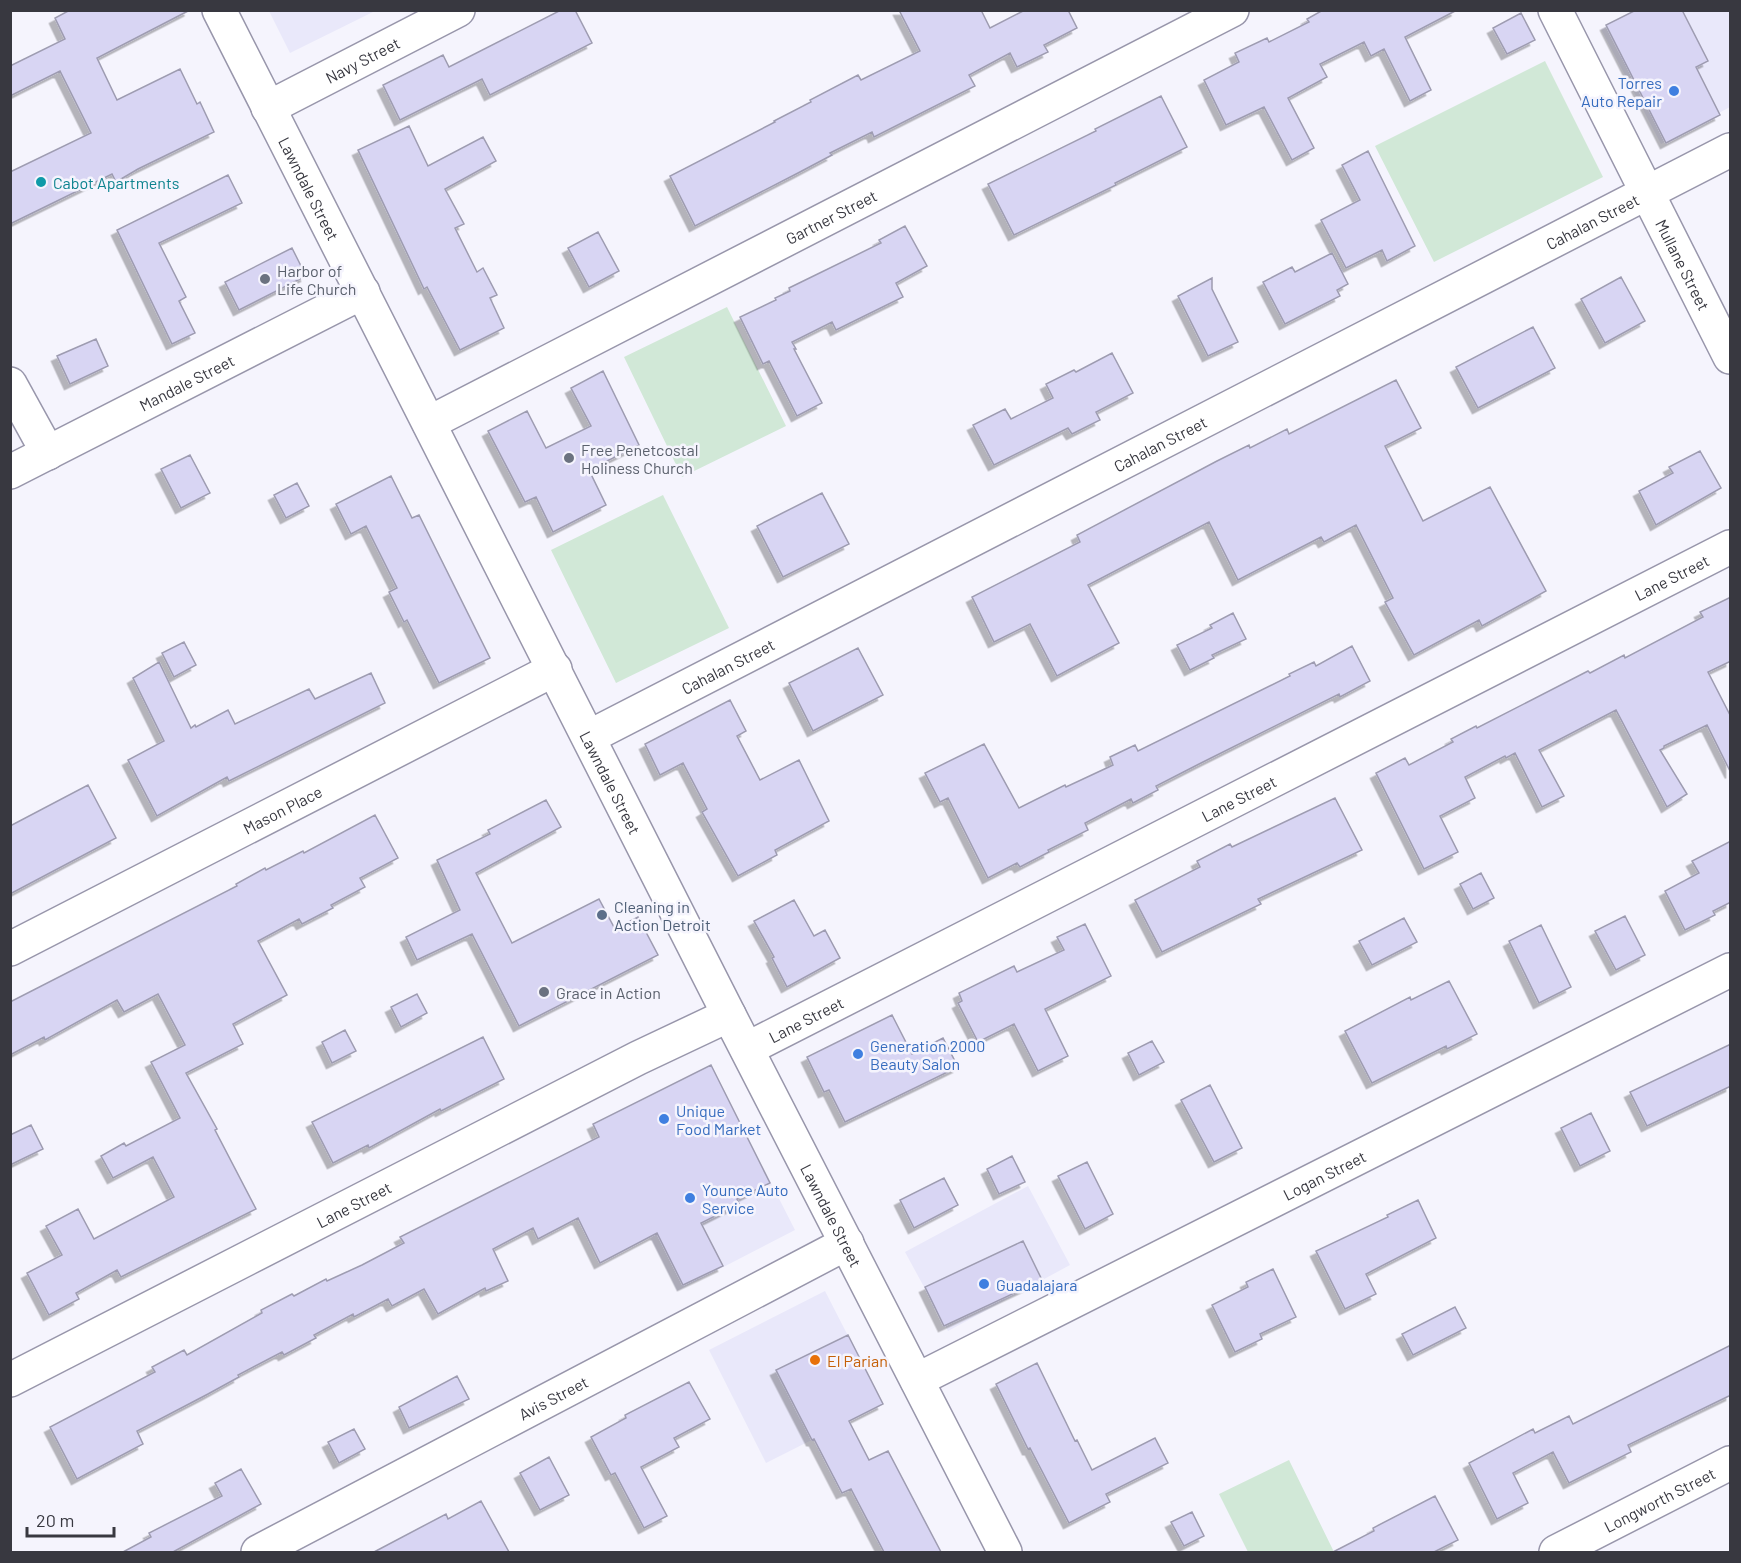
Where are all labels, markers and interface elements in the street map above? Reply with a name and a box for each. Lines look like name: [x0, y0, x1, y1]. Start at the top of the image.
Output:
street label: Navy Street: [322, 32, 402, 86]
place label: Torres Auto Repair: [1581, 73, 1662, 110]
marker: Torres Auto Repair: [1667, 84, 1681, 98]
street label: Lawndale Street: [275, 134, 344, 243]
place label: Cabot Apartments: [53, 173, 179, 192]
marker: Cabot Apartments: [34, 175, 48, 189]
street label: Gartner Street: [782, 185, 880, 247]
street label: Cahalan Street: [1542, 189, 1642, 253]
street label: Mullane Street: [1652, 216, 1714, 313]
place label: Harbor of Life Church: [277, 261, 356, 298]
marker: Harbor of Life Church: [258, 272, 272, 286]
street label: Mandale Street: [136, 350, 237, 414]
street label: Cahalan Street: [1110, 412, 1210, 475]
place label: Free Penetcostal Holiness Church: [581, 440, 698, 477]
marker: Free Penetcostal Holiness Church: [562, 451, 576, 465]
street label: Lane Street: [1631, 550, 1712, 604]
street label: Cahalan Street: [678, 634, 777, 697]
street label: Lawndale Street: [577, 727, 645, 837]
street label: Lane Street: [1198, 771, 1279, 825]
street label: Mason Place: [240, 781, 325, 837]
place label: Cleaning in Action Detroit: [614, 897, 711, 934]
marker: Cleaning in Action Detroit: [595, 908, 609, 922]
place label: Grace in Action: [556, 983, 661, 1002]
marker: Grace in Action: [537, 985, 551, 999]
street label: Lane Street: [765, 992, 846, 1046]
place label: Generation 2000 Beauty Salon: [870, 1036, 985, 1073]
marker: Generation 2000 Beauty Salon: [851, 1047, 865, 1061]
place label: Unique Food Market: [676, 1101, 761, 1138]
marker: Unique Food Market: [657, 1112, 671, 1126]
street label: Logan Street: [1280, 1146, 1369, 1203]
street label: Lawndale Street: [798, 1160, 866, 1270]
street label: Lane Street: [313, 1177, 394, 1231]
place label: Younce Auto Service: [702, 1180, 788, 1217]
marker: Younce Auto Service: [683, 1191, 697, 1205]
place label: Guadalajara: [996, 1275, 1077, 1294]
marker: Guadalajara: [977, 1277, 991, 1291]
place label: El Parian: [827, 1351, 888, 1370]
marker: El Parian: [808, 1353, 822, 1367]
street label: Avis Street: [515, 1371, 591, 1423]
street label: Longworth Street: [1600, 1463, 1718, 1536]
scale bar: [27, 1500, 114, 1538]
text: 20 m: [36, 1509, 74, 1531]

